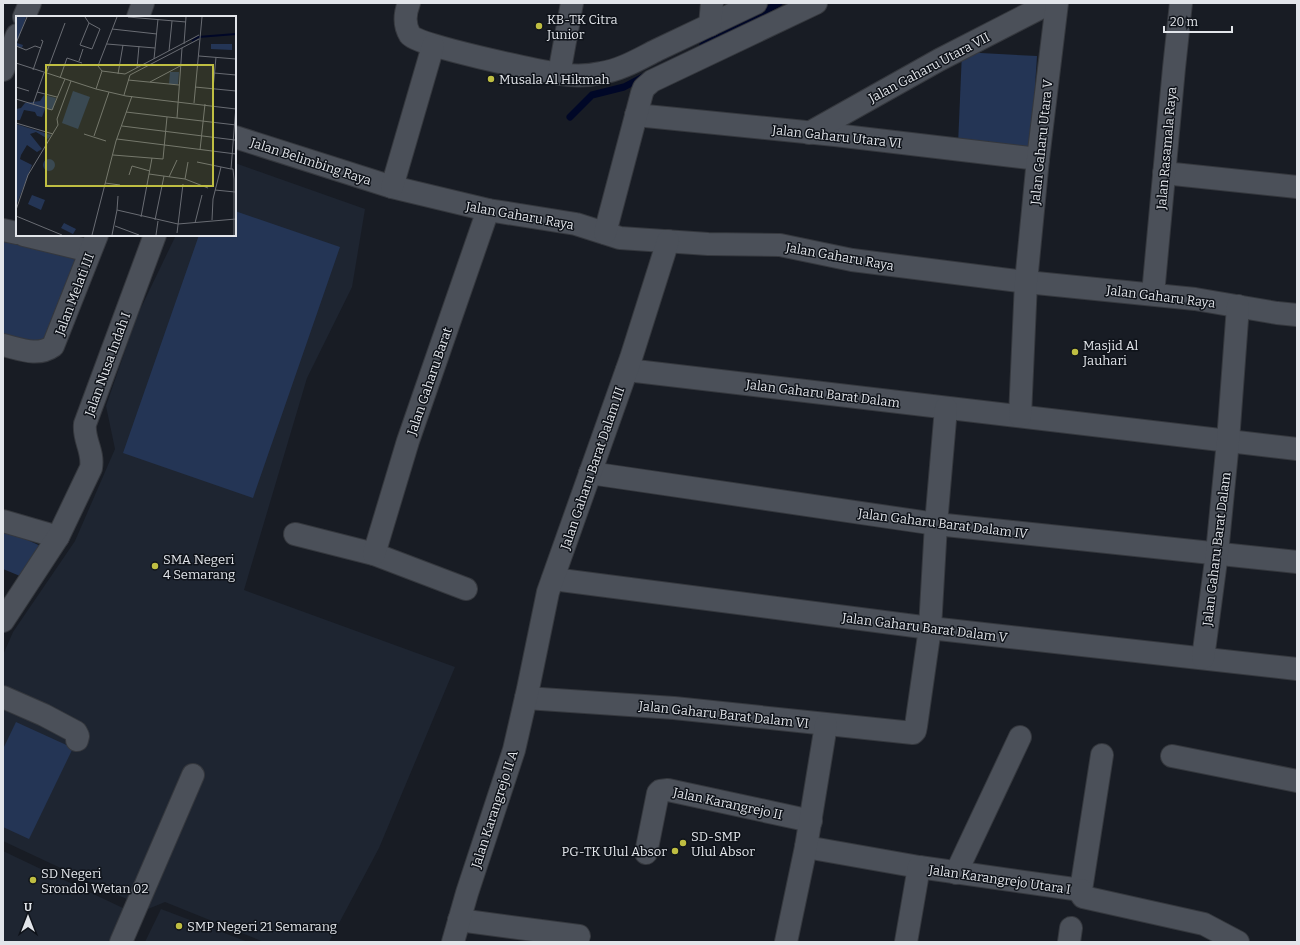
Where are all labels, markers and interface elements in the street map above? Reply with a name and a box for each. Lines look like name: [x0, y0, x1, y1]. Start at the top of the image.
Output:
scale bar: [1164, 8, 1232, 34]
place label: KB-TK Citra Junior: [546, 12, 618, 42]
text: 20 m: [1170, 15, 1199, 29]
inset map: [16, 16, 236, 236]
marker: KB-TK Citra Junior: [534, 21, 544, 31]
street label: Jalan Gaharu Utara VII: [865, 29, 992, 106]
place label: Musala Al Hikmah: [499, 72, 610, 87]
marker: Musala Al Hikmah: [486, 74, 496, 84]
street label: Jalan Gaharu Utara V: [1027, 79, 1056, 207]
street label: Jalan Rasamala Raya: [1154, 86, 1179, 211]
street label: Jalan Gaharu Utara VI: [770, 122, 903, 151]
street label: Jalan Belimbing Raya: [248, 135, 373, 188]
street label: Jalan Gaharu Raya: [464, 198, 575, 232]
street label: Jalan Gaharu Raya: [784, 239, 895, 273]
street label: Jalan Melati III: [52, 251, 97, 338]
street label: Jalan Gaharu Raya: [1105, 282, 1216, 311]
street label: Jalan Nusa Indah I: [81, 310, 133, 419]
street label: Jalan Gaharu Barat: [404, 325, 455, 438]
place label: Masjid Al Jauhari: [1082, 338, 1138, 368]
marker: Masjid Al Jauhari: [1070, 347, 1080, 357]
street label: Jalan Gaharu Barat Dalam: [744, 376, 901, 410]
street label: Jalan Gaharu Barat Dalam III: [557, 385, 627, 553]
street label: Jalan Gaharu Barat Dalam: [1199, 471, 1233, 628]
street label: Jalan Gaharu Barat Dalam IV: [856, 506, 1029, 541]
place label: SMA Negeri 4 Semarang: [163, 552, 235, 582]
marker: SMA Negeri 4 Semarang: [150, 561, 160, 571]
street label: Jalan Gaharu Barat Dalam V: [840, 610, 1008, 645]
street label: Jalan Gaharu Barat Dalam VI: [637, 698, 810, 731]
street label: Jalan Karangrejo II A: [468, 748, 521, 871]
street label: Jalan Karangrejo II: [671, 784, 784, 822]
place label: SD-SMP Ulul Absor: [691, 829, 755, 859]
marker: SD-SMP Ulul Absor: [678, 838, 688, 848]
place label: PG-TK Ulul Absor: [562, 844, 667, 859]
marker: PG-TK Ulul Absor: [670, 846, 680, 856]
street label: Jalan Karangrejo Utara I: [927, 862, 1072, 897]
place label: SD Negeri Srondol Wetan 02: [41, 866, 148, 896]
marker: SD Negeri Srondol Wetan 02: [28, 875, 38, 885]
north arrow: [8, 897, 48, 937]
text: U: [24, 901, 32, 914]
place label: SMP Negeri 21 Semarang: [187, 919, 337, 934]
marker: SMP Negeri 21 Semarang: [174, 921, 184, 931]

